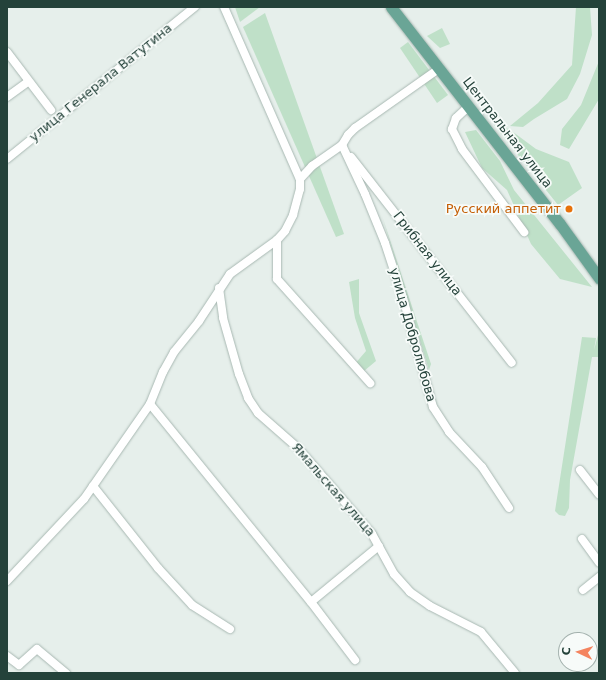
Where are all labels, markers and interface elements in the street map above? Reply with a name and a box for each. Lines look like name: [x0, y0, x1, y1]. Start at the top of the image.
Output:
street label: улица Генерала Ватутина: [27, 21, 175, 145]
street label: Центральная улица: [459, 75, 555, 191]
place label: Русский аппетит: [446, 201, 561, 217]
marker: Русский аппетит: [564, 204, 574, 214]
street label: Грибная улица: [389, 209, 465, 299]
street label: улица Добролюбова: [385, 266, 439, 404]
street label: Ямальская улица: [288, 440, 378, 540]
north arrow: [558, 632, 598, 672]
text: С: [560, 647, 573, 656]

